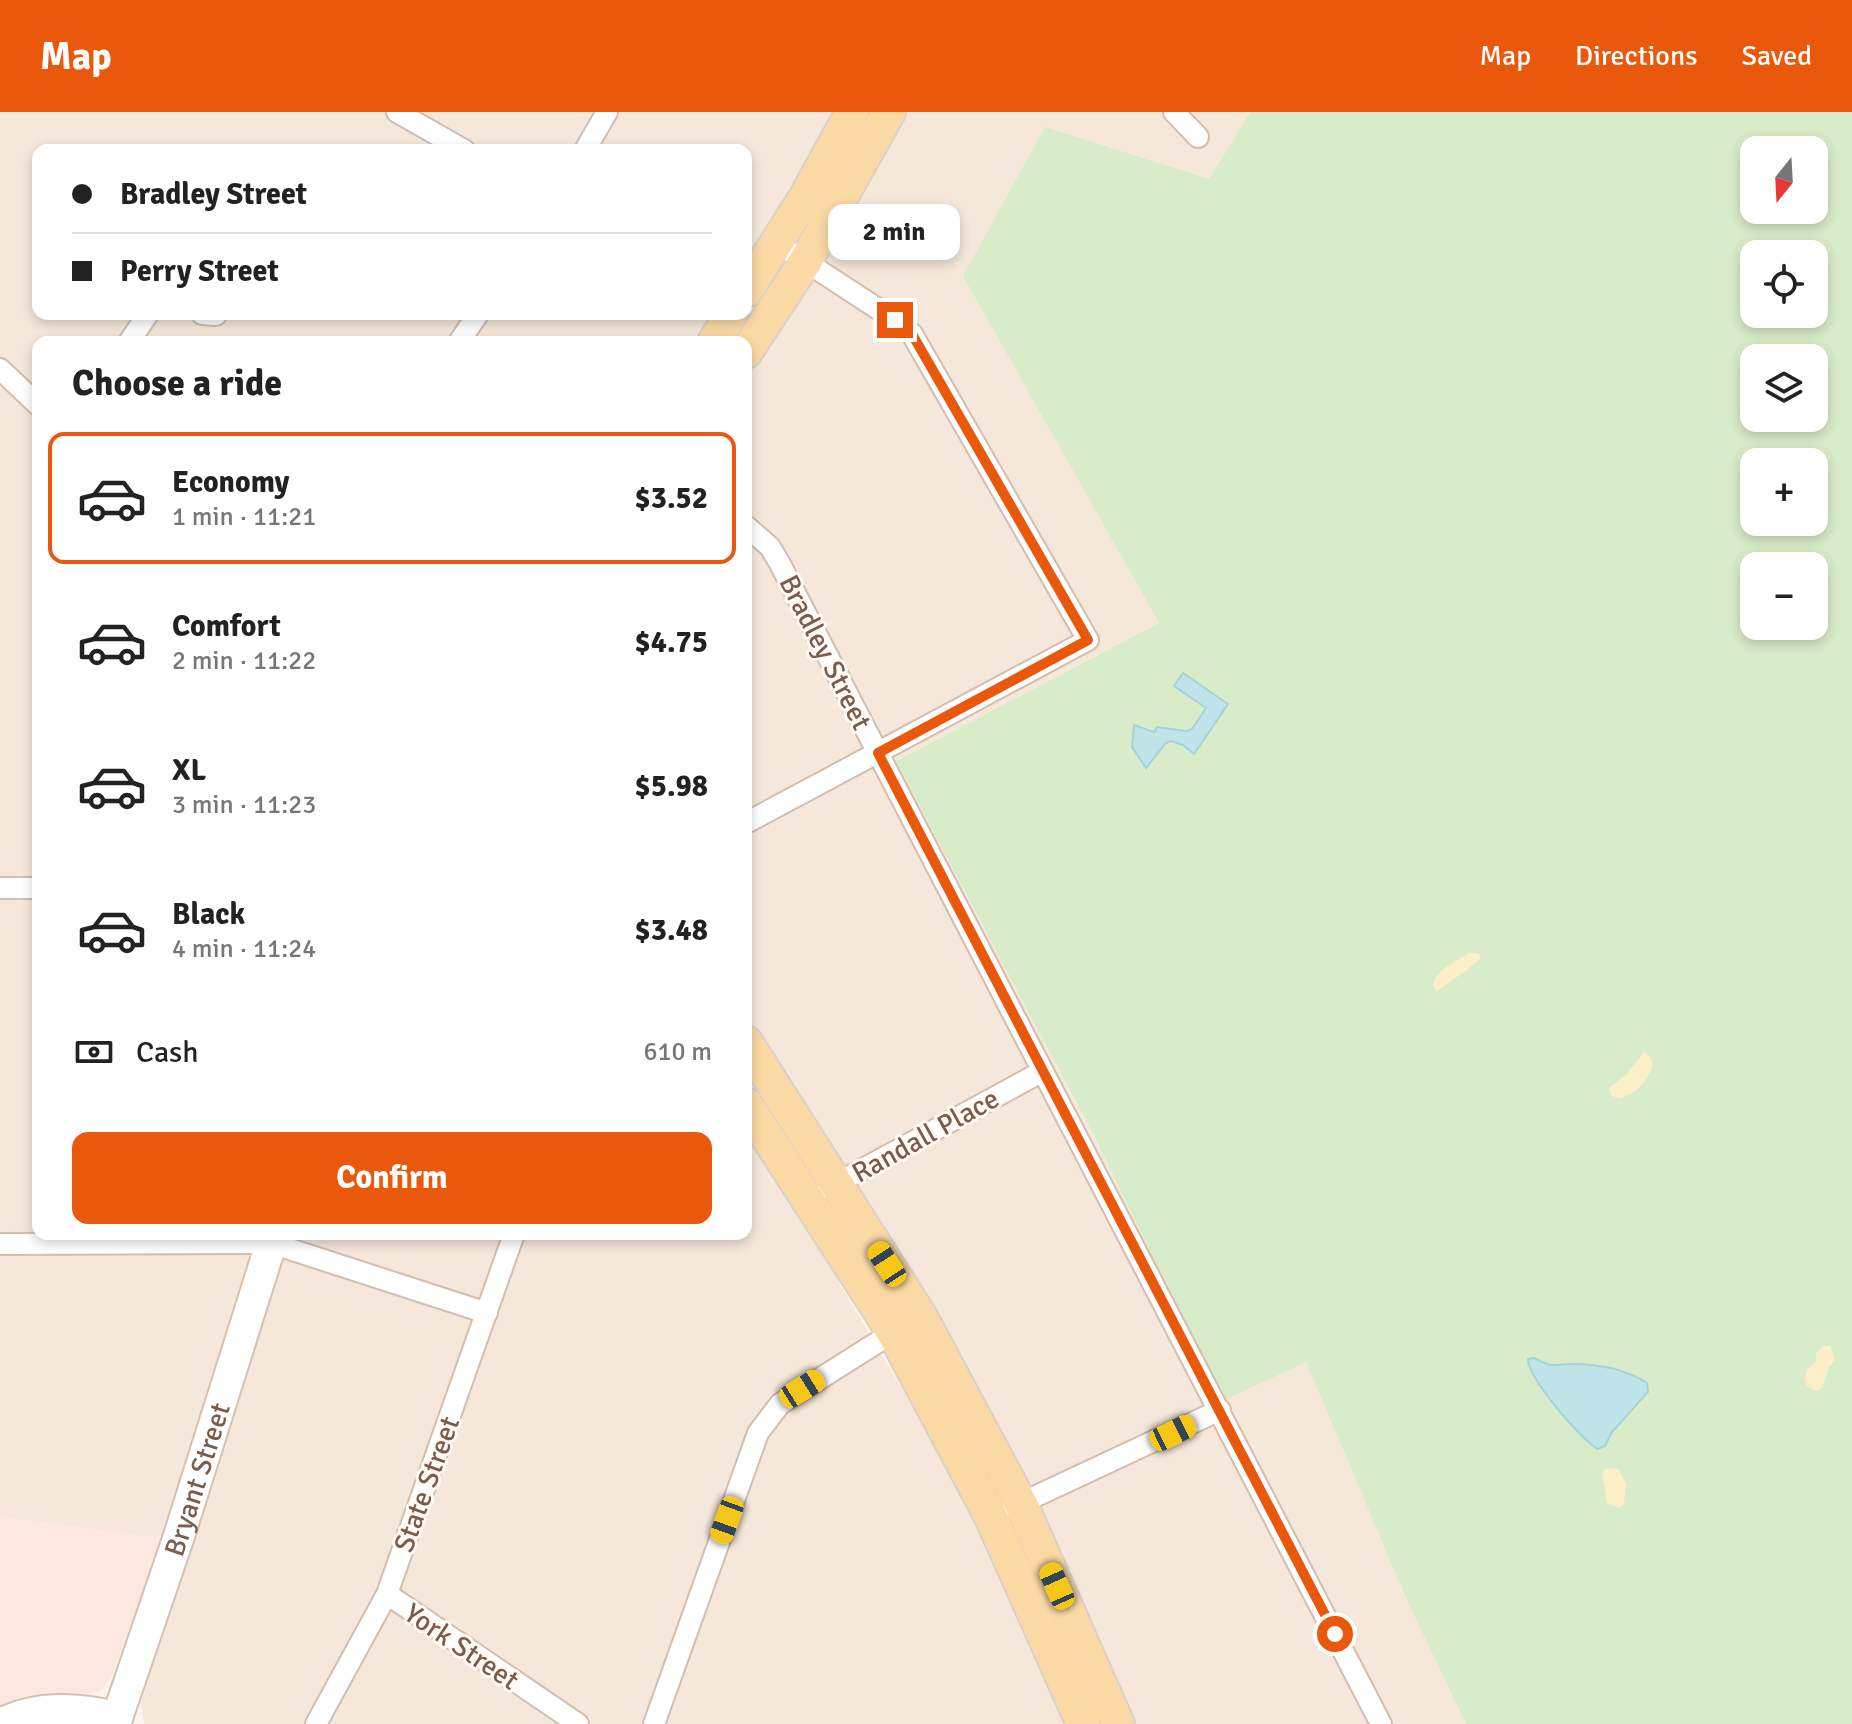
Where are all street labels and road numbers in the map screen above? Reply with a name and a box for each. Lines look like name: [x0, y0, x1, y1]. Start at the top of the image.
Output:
street label: Bradley Street: [772, 569, 879, 736]
street label: Randall Place: [846, 1082, 1005, 1190]
street label: Bryant Street: [157, 1399, 238, 1561]
street label: State Street: [387, 1412, 467, 1557]
street label: York Street: [398, 1596, 525, 1698]

